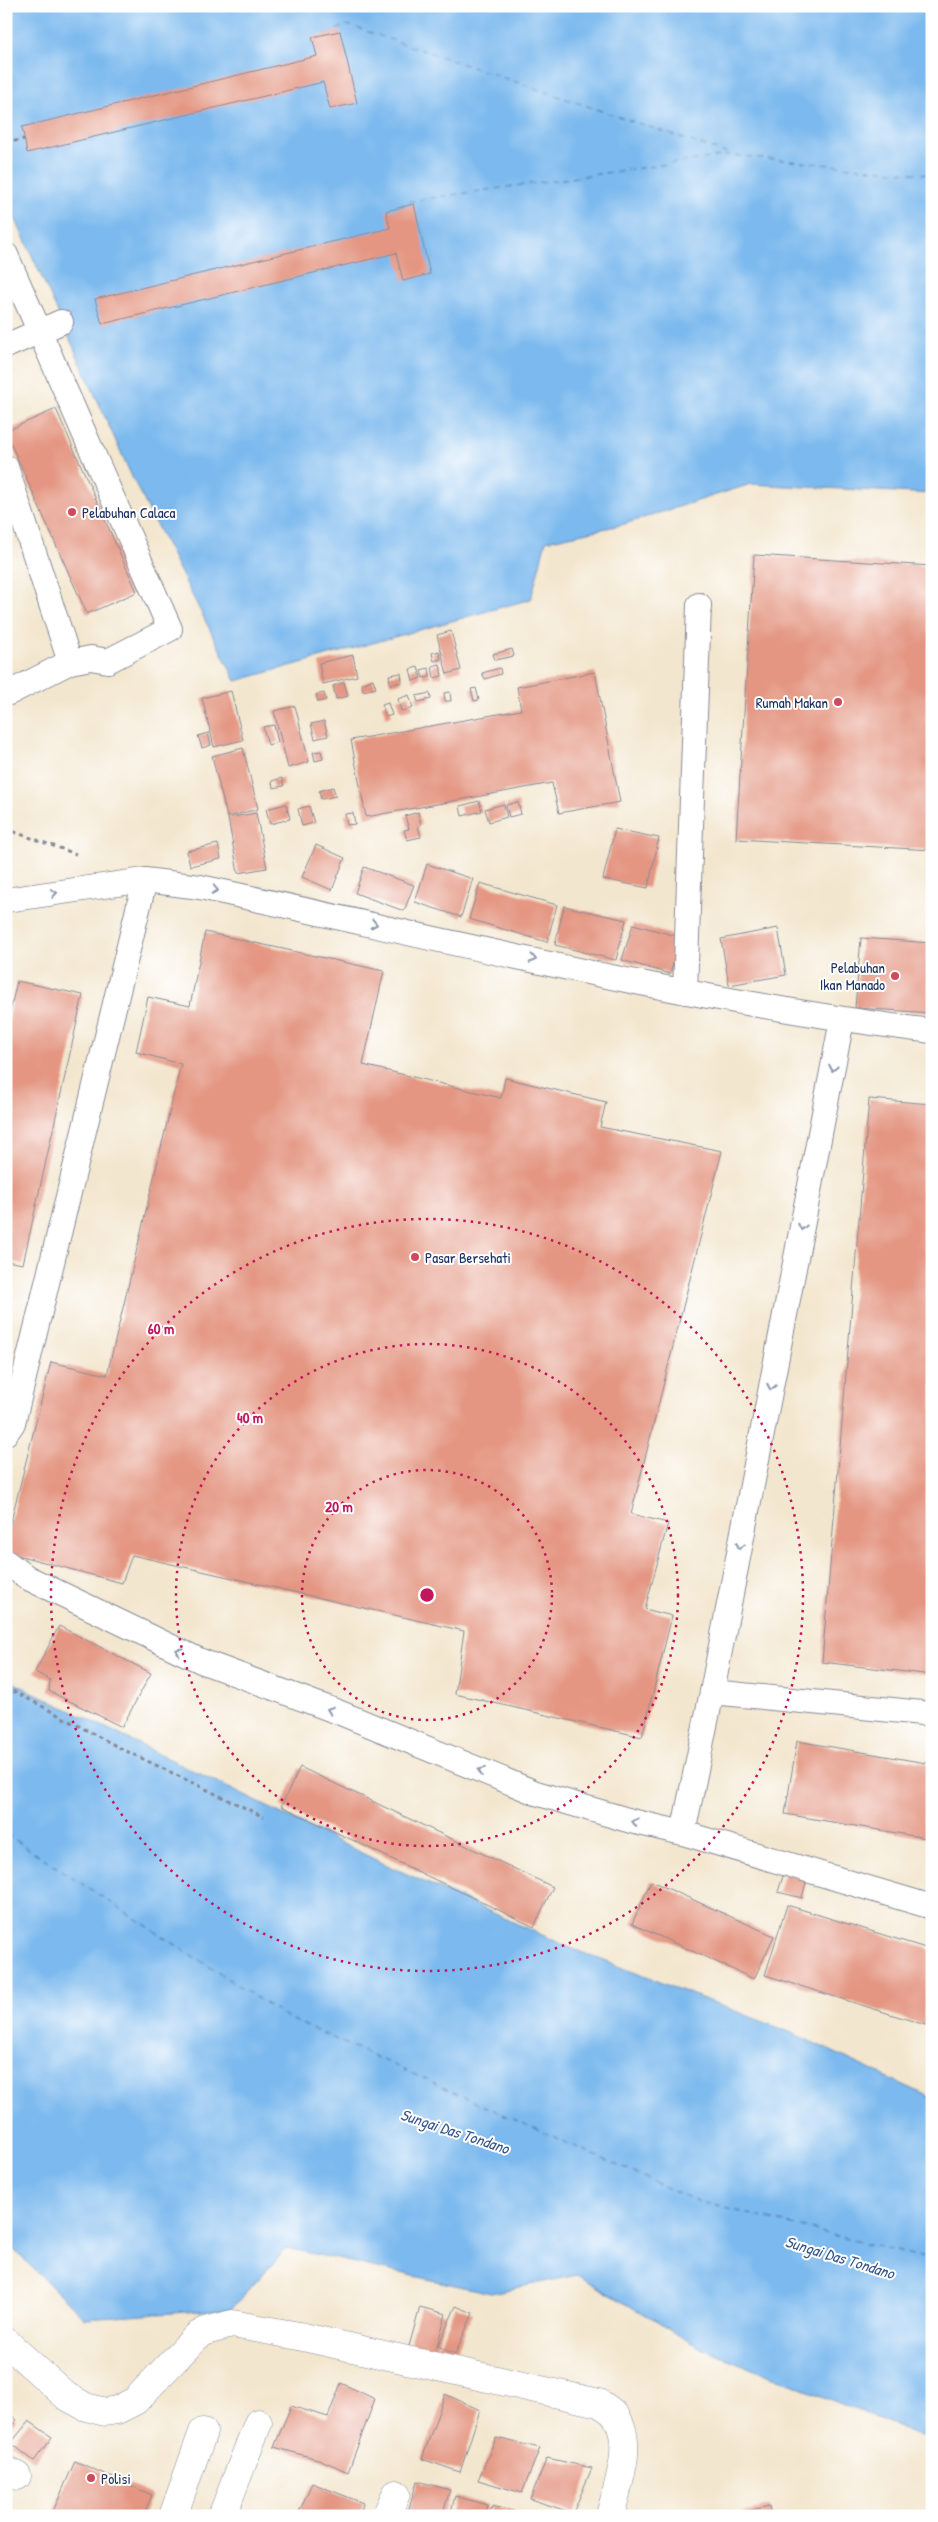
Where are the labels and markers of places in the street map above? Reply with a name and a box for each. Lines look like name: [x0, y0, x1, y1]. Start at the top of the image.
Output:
place label: Pelabuhan Calaca: [82, 502, 175, 523]
marker: Pelabuhan Calaca: [66, 506, 78, 518]
place label: Rumah Makan: [756, 692, 828, 713]
marker: Rumah Makan: [832, 696, 844, 708]
place label: Pelabuhan Ikan Manado: [820, 957, 885, 995]
marker: Pelabuhan Ikan Manado: [889, 970, 901, 982]
place label: Pasar Bersehati: [425, 1247, 511, 1268]
marker: Pasar Bersehati: [409, 1251, 421, 1263]
centre of rings: [418, 1586, 436, 1604]
place label: Polisi: [101, 2468, 131, 2489]
marker: Polisi: [85, 2472, 97, 2484]

